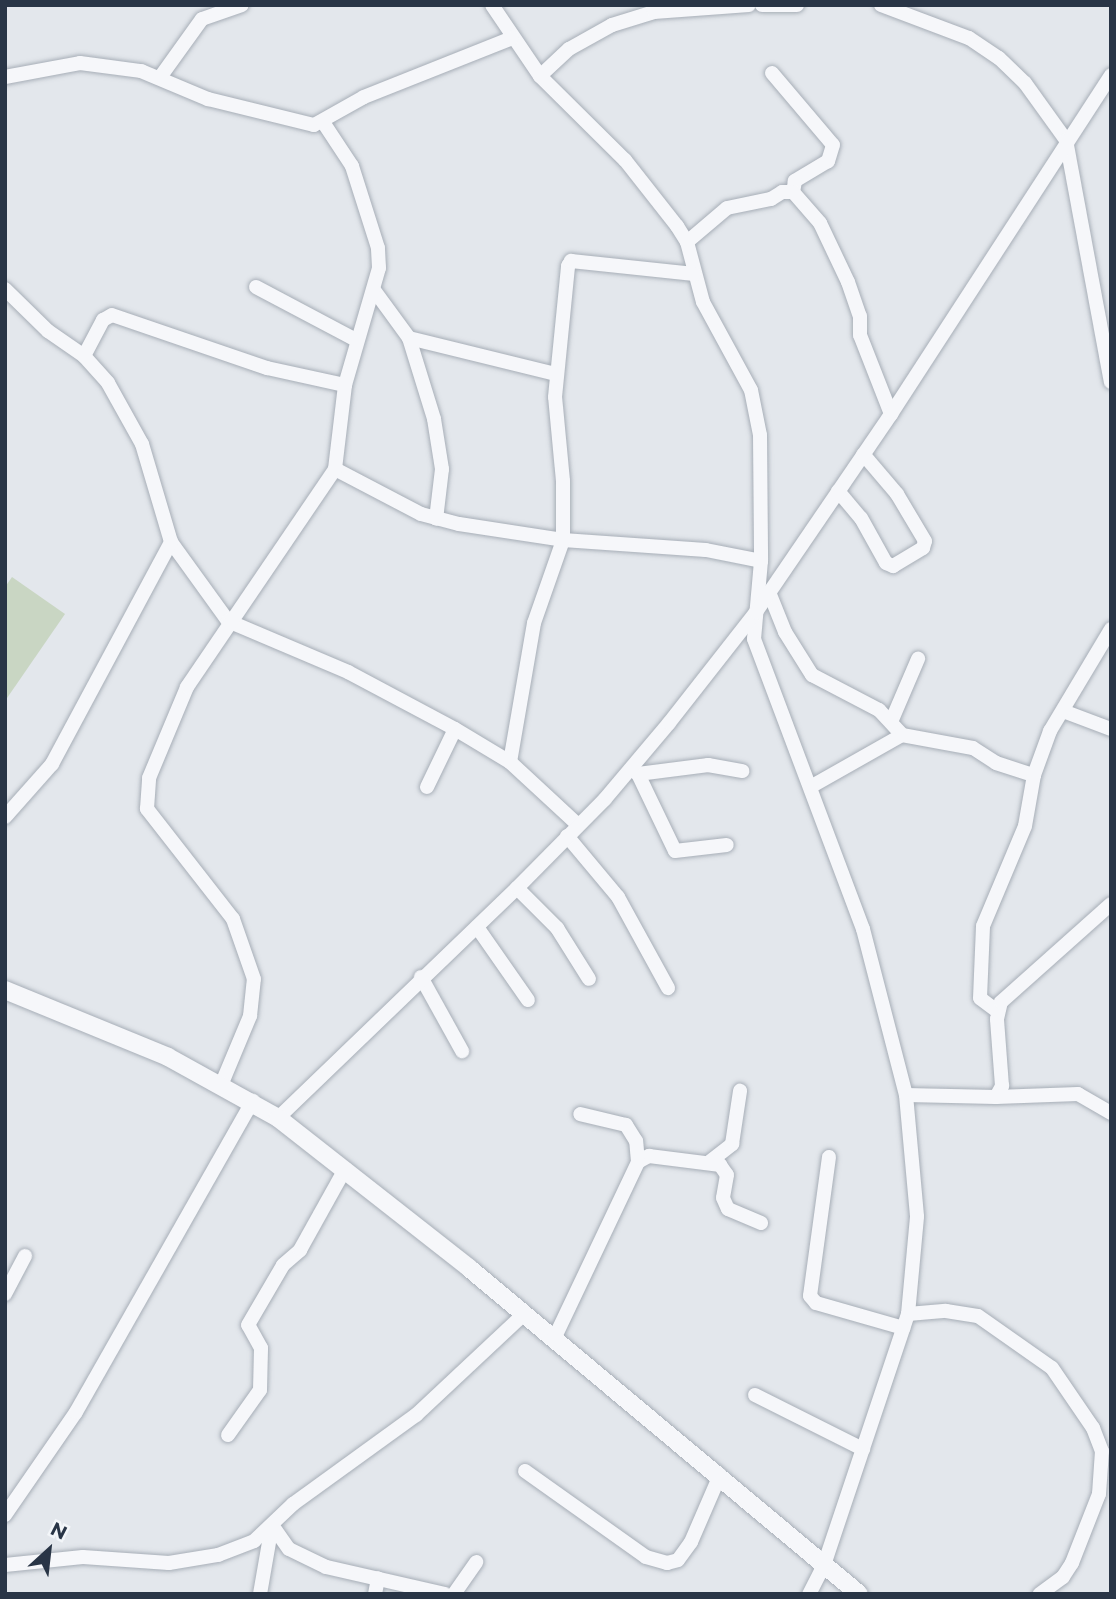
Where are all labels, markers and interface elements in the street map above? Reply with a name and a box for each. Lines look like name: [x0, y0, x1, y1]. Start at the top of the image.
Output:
north arrow: [14, 1515, 84, 1585]
text: N: [47, 1517, 71, 1545]

